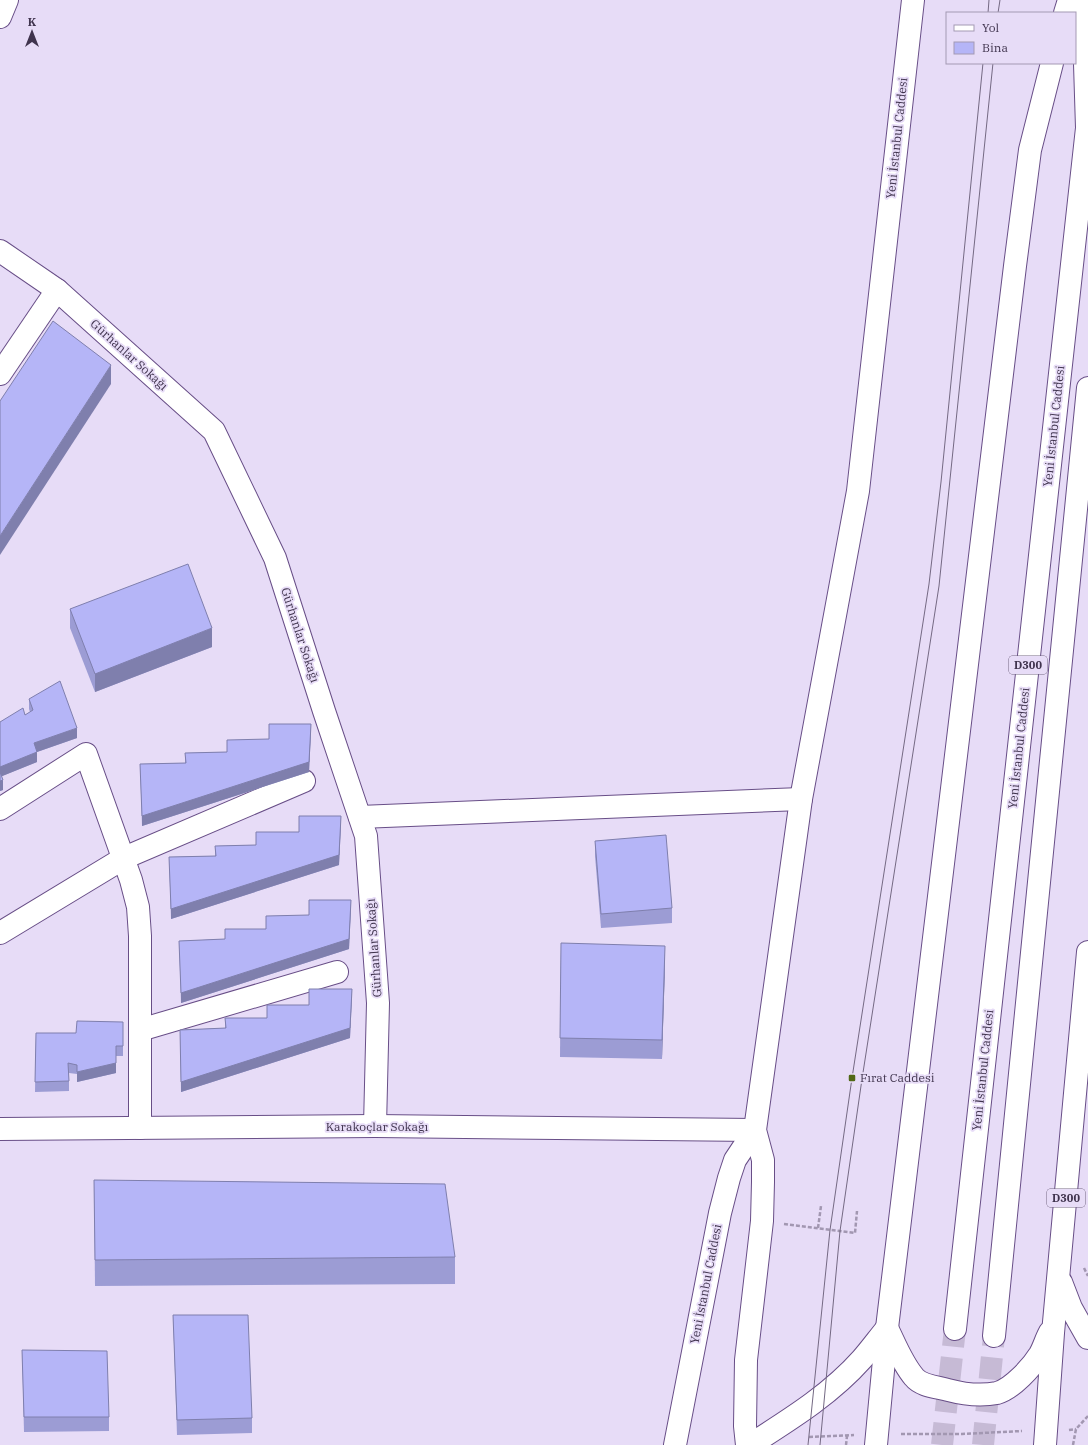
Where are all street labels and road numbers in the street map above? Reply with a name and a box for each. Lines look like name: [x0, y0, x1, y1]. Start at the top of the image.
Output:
street label: Yeni İstanbul Caddesi: [883, 76, 910, 199]
street label: Gürhanlar Sokağı: [88, 316, 171, 393]
street label: Yeni İstanbul Caddesi: [1040, 364, 1067, 487]
street label: Gürhanlar Sokağı: [278, 585, 323, 684]
road number: D300: [1009, 656, 1047, 674]
street label: Yeni İstanbul Caddesi: [1005, 686, 1032, 809]
street label: Gürhanlar Sokağı: [363, 898, 384, 998]
street label: Yeni İstanbul Caddesi: [969, 1008, 996, 1131]
street label: Karakoçlar Sokağı: [326, 1119, 428, 1134]
road number: D300: [1047, 1189, 1085, 1207]
street label: Yeni İstanbul Caddesi: [687, 1223, 725, 1345]

